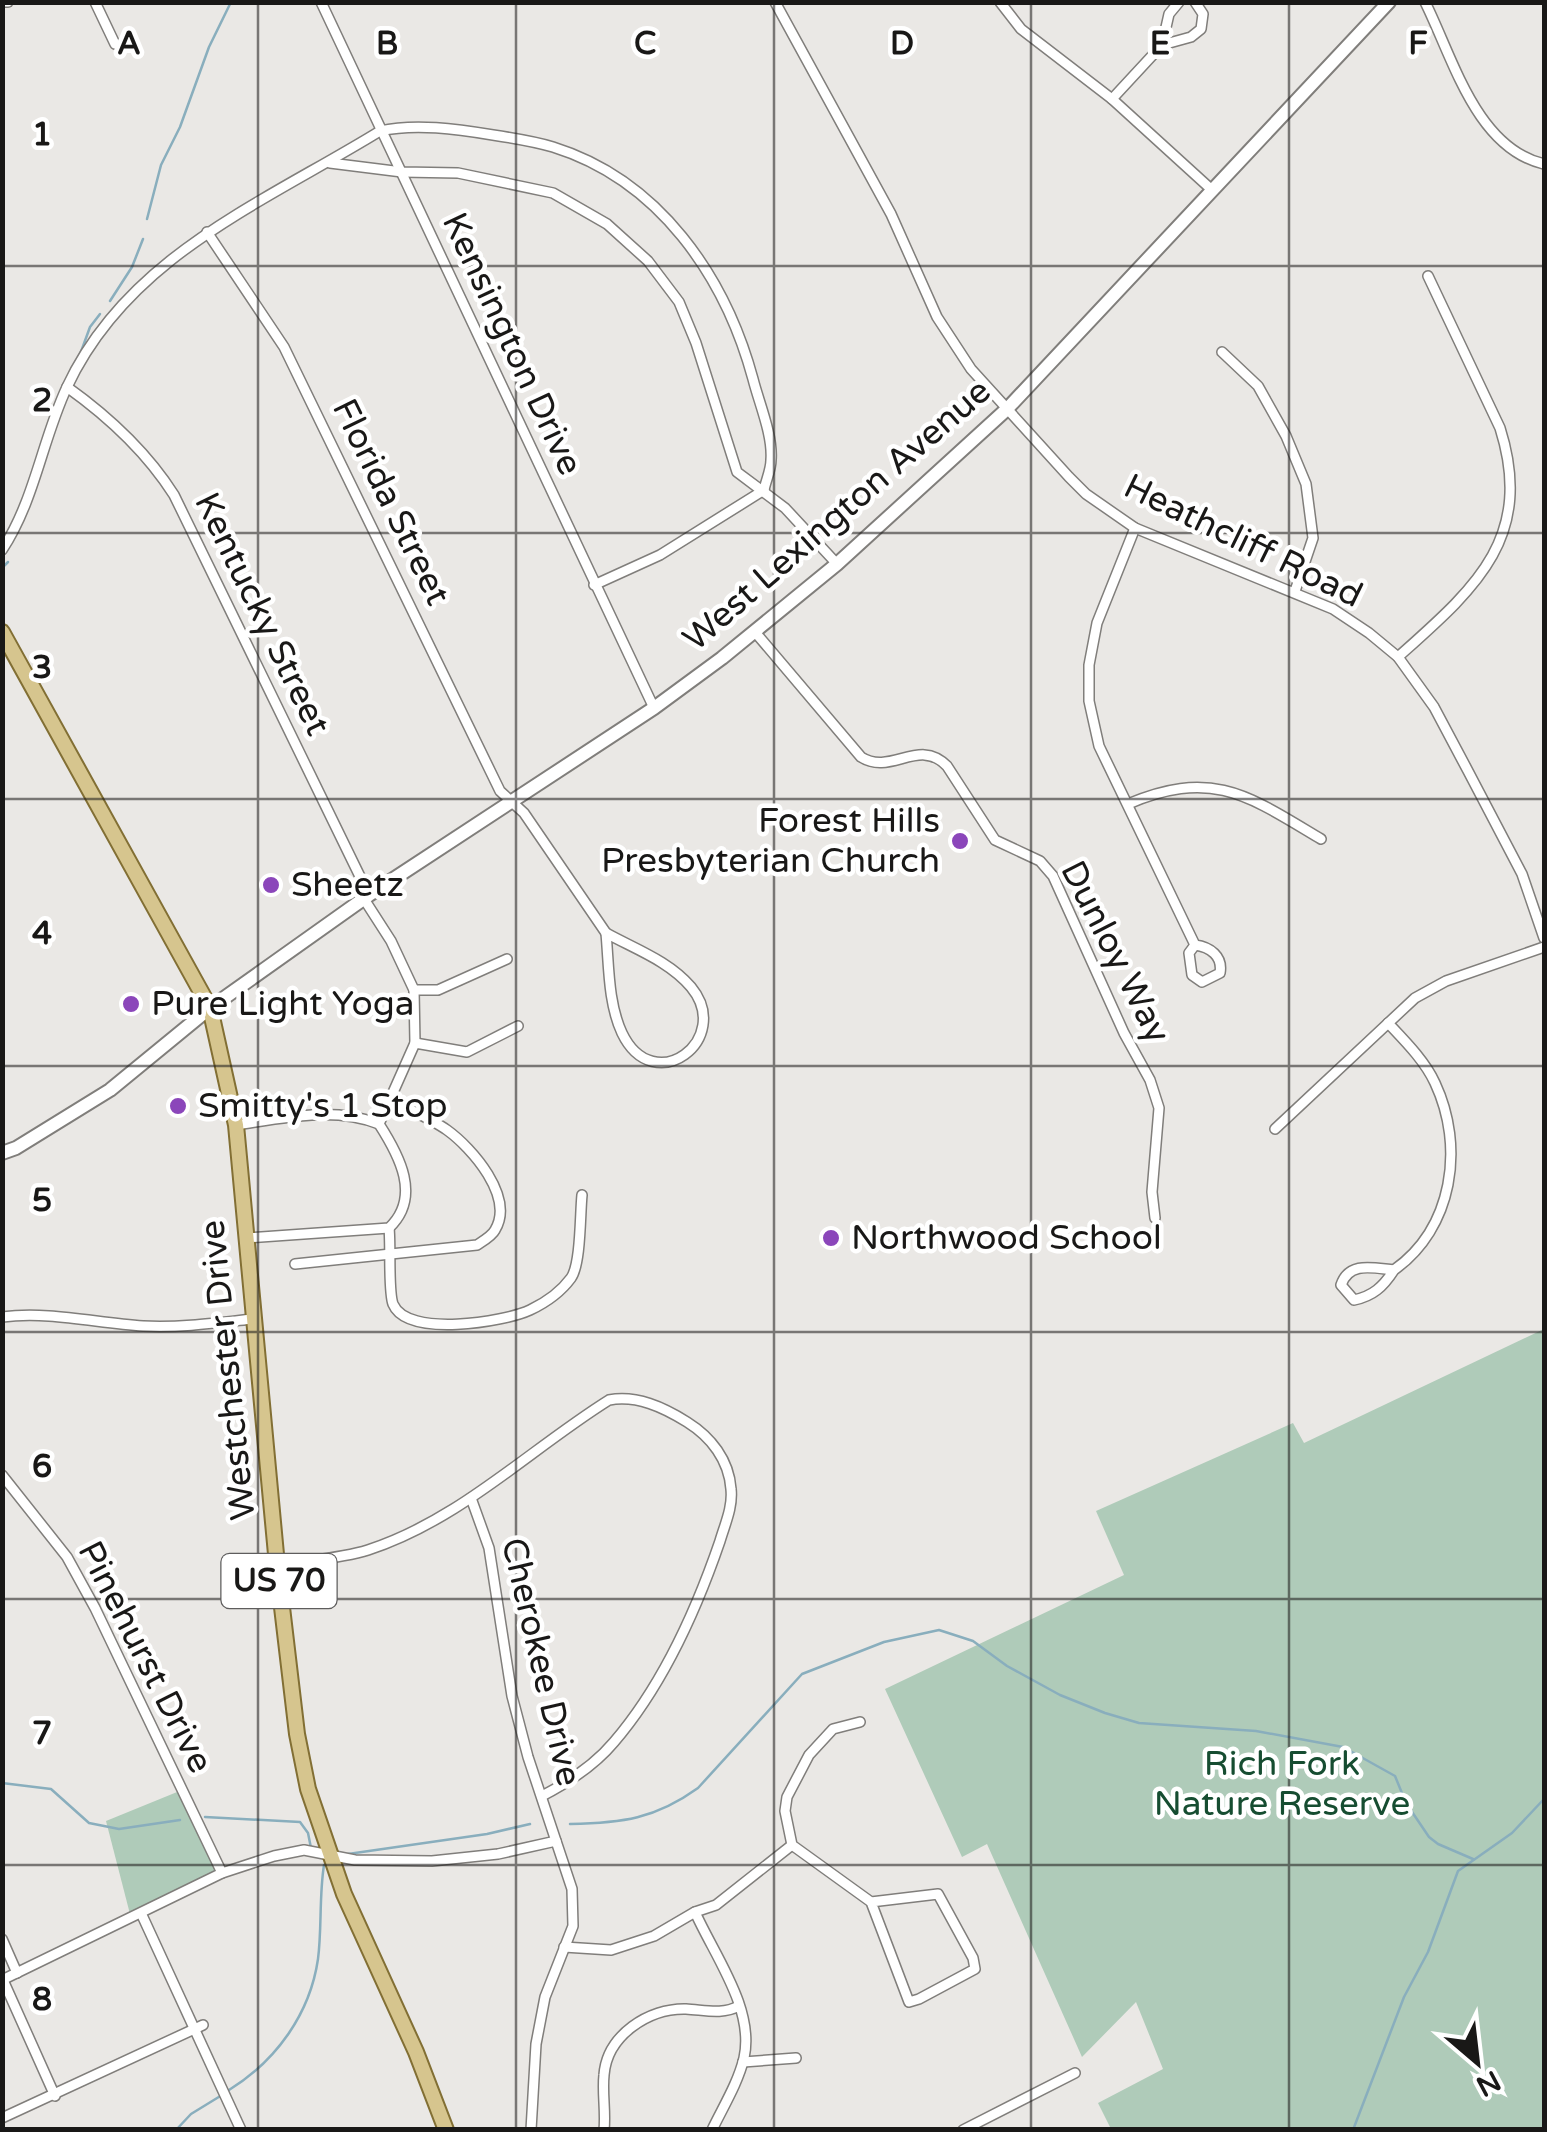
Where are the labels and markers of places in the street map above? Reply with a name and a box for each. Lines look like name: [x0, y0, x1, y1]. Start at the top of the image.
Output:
place label: Forest Hills Presbyterian Church: [601, 800, 940, 882]
marker: Forest Hills Presbyterian Church: [949, 830, 971, 852]
place label: Sheetz: [291, 864, 404, 906]
marker: Sheetz: [260, 874, 282, 896]
place label: Pure Light Yoga: [151, 983, 414, 1025]
marker: Pure Light Yoga: [120, 993, 142, 1015]
place label: Smitty's 1 Stop: [198, 1085, 448, 1127]
marker: Smitty's 1 Stop: [167, 1095, 189, 1117]
place label: Northwood School: [851, 1217, 1162, 1259]
marker: Northwood School: [820, 1227, 842, 1249]

